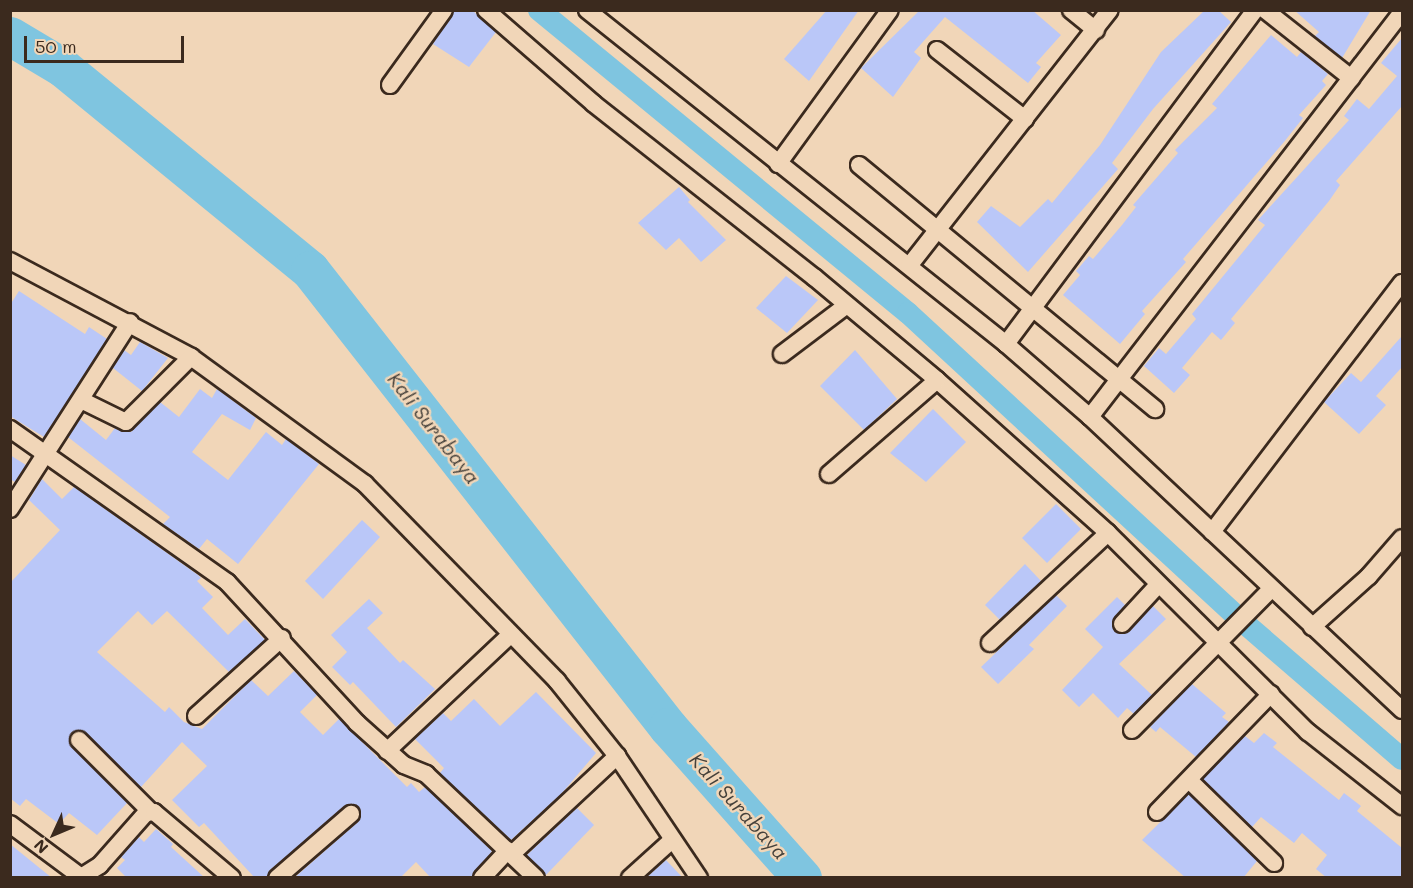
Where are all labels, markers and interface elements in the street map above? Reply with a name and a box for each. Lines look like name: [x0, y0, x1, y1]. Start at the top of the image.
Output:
scale bar: [27, 24, 188, 62]
text: 50 m: [35, 34, 77, 58]
water label: Kali Surabaya: [383, 367, 485, 489]
water label: Kali Surabaya: [685, 748, 793, 864]
north arrow: [24, 804, 84, 864]
text: N: [29, 835, 52, 859]

